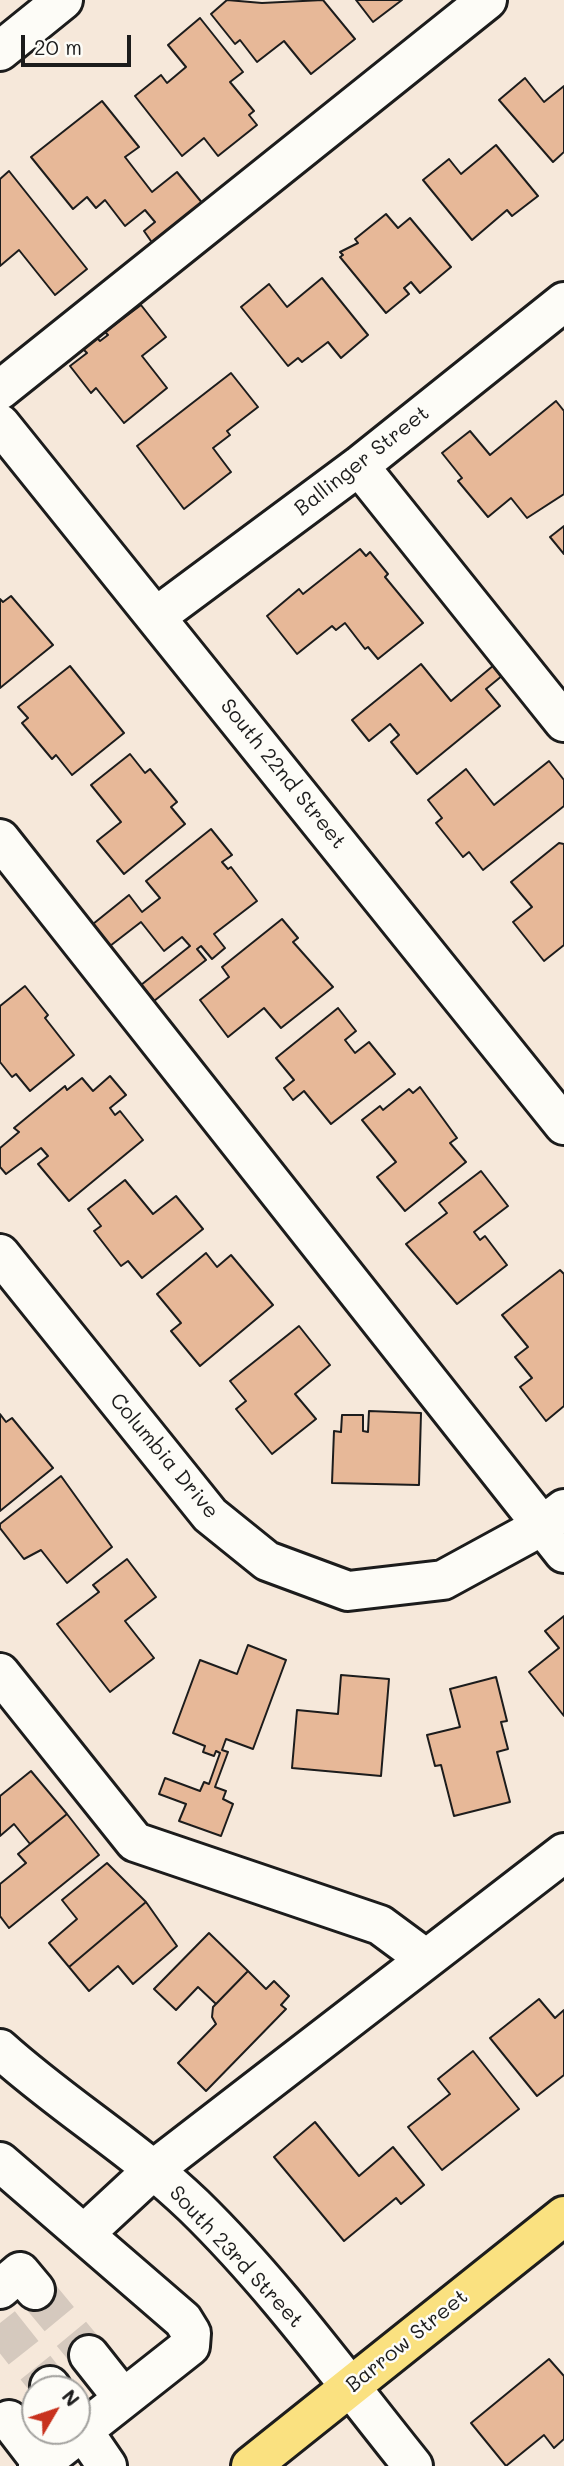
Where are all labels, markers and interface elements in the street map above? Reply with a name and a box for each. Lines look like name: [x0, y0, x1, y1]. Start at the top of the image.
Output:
scale bar: [24, 21, 135, 65]
text: 20 m: [34, 33, 82, 60]
street label: Ballinger Street: [290, 401, 434, 521]
street label: South 22nd Street: [215, 694, 351, 854]
street label: Columbia Drive: [104, 1388, 224, 1524]
street label: South 23rd Street: [164, 2181, 308, 2333]
street label: Barrow Street: [341, 2284, 473, 2398]
north arrow: [21, 2375, 91, 2445]
text: N: [57, 2384, 85, 2411]

